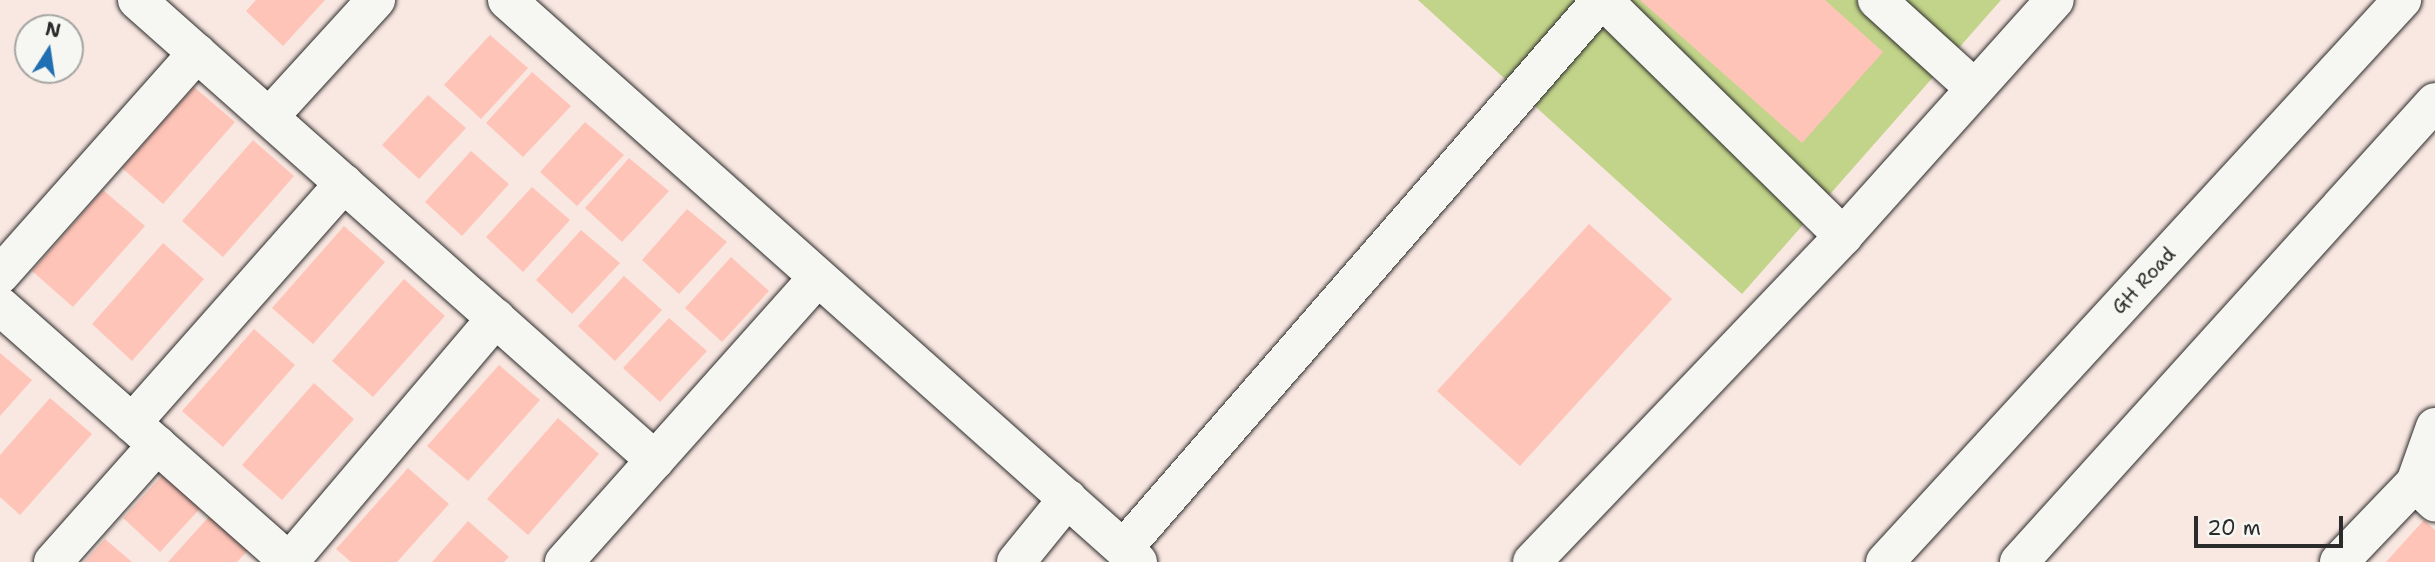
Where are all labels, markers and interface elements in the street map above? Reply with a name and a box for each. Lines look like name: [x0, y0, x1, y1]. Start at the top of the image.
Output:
north arrow: [14, 14, 84, 84]
text: N: [43, 16, 63, 44]
street label: GH Road: [2108, 243, 2180, 319]
scale bar: [2197, 503, 2346, 546]
text: 20 m: [2207, 514, 2261, 542]

